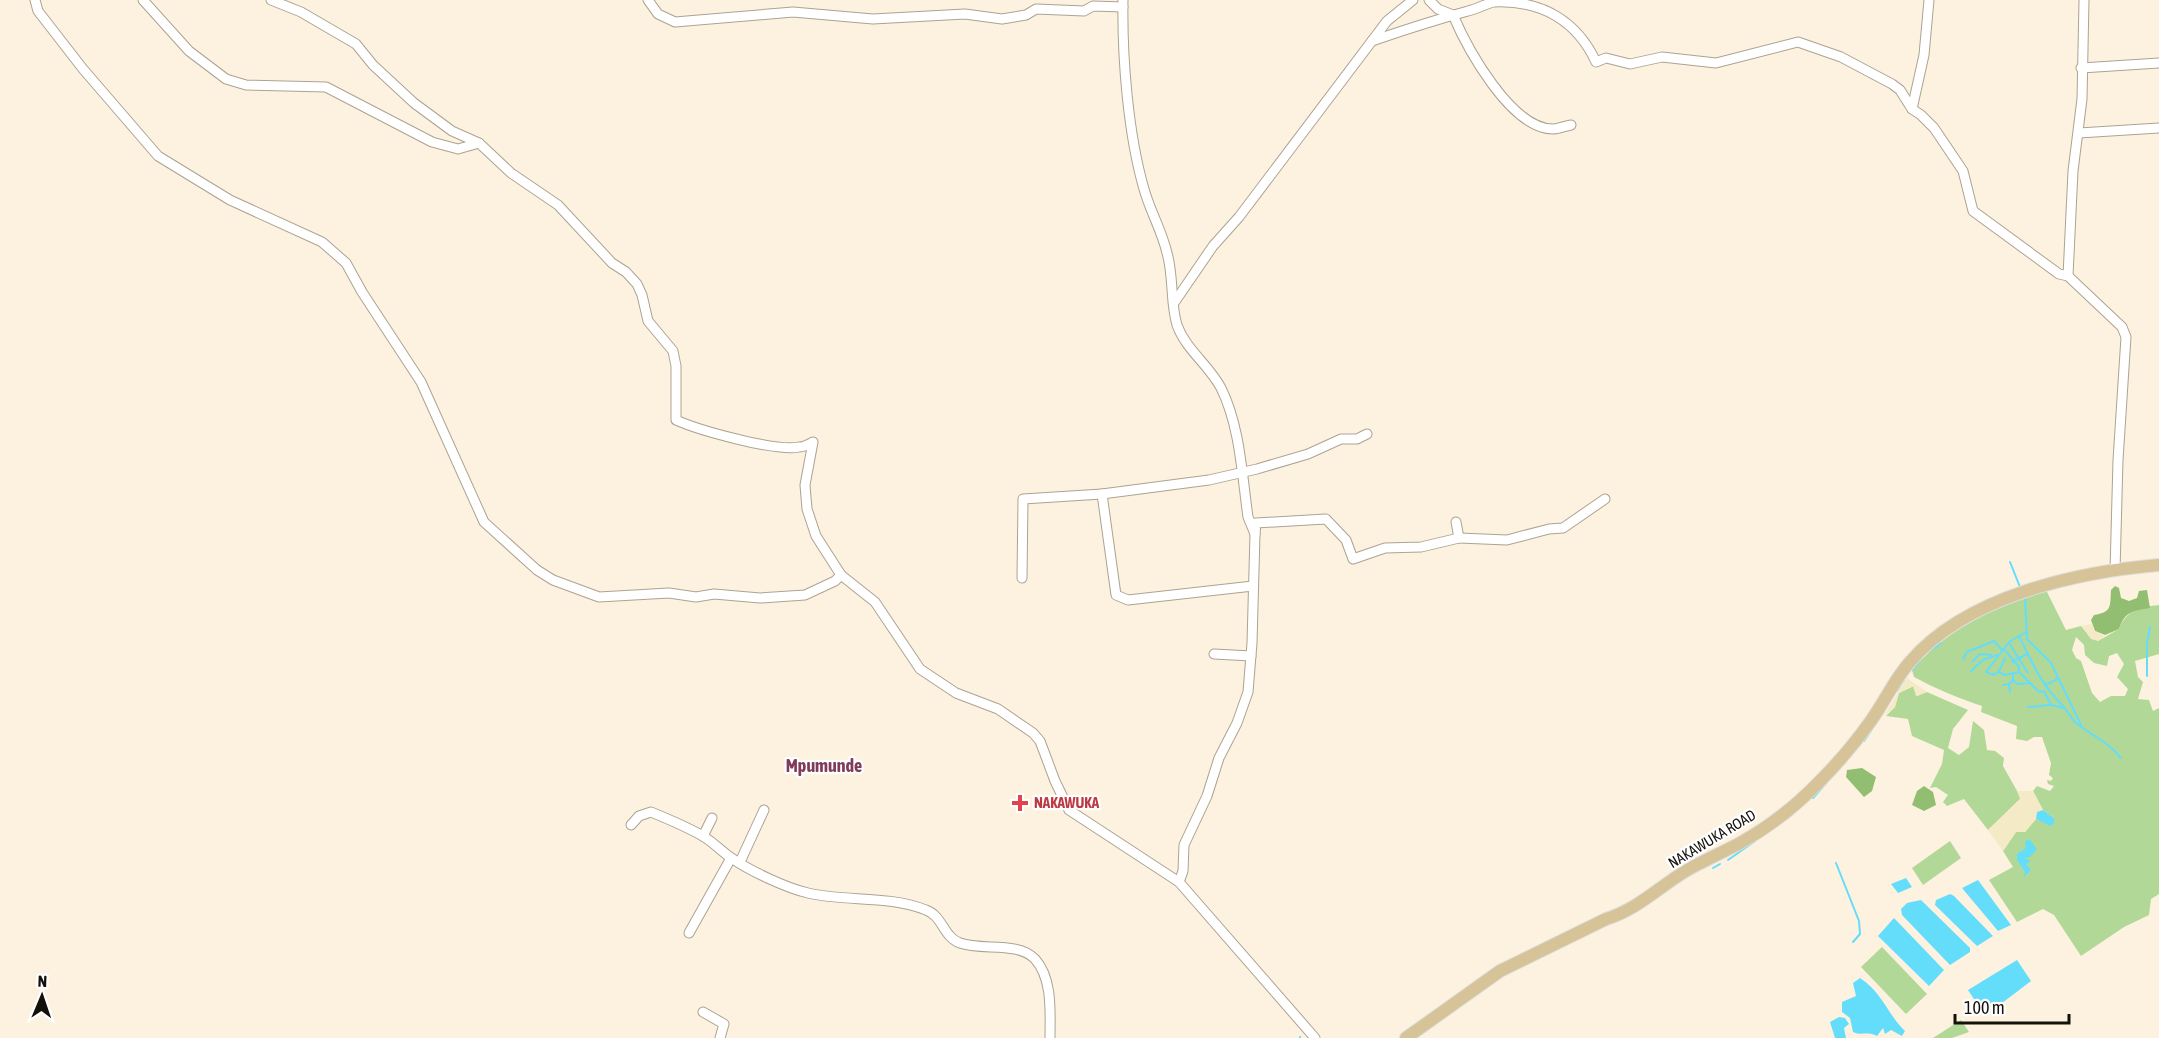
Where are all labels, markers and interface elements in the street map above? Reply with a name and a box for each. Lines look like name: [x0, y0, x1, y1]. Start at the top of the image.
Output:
district label: Mpumunde: [786, 755, 862, 776]
marker: NAKAWUKA: [1011, 794, 1029, 812]
place label: NAKAWUKA: [1034, 794, 1100, 811]
street label: NAKAWUKA ROAD: [1665, 806, 1759, 871]
north arrow: [12, 966, 72, 1026]
text: N: [37, 972, 48, 990]
scale bar: [1955, 987, 2069, 1025]
text: 100 m: [1964, 997, 2005, 1018]

